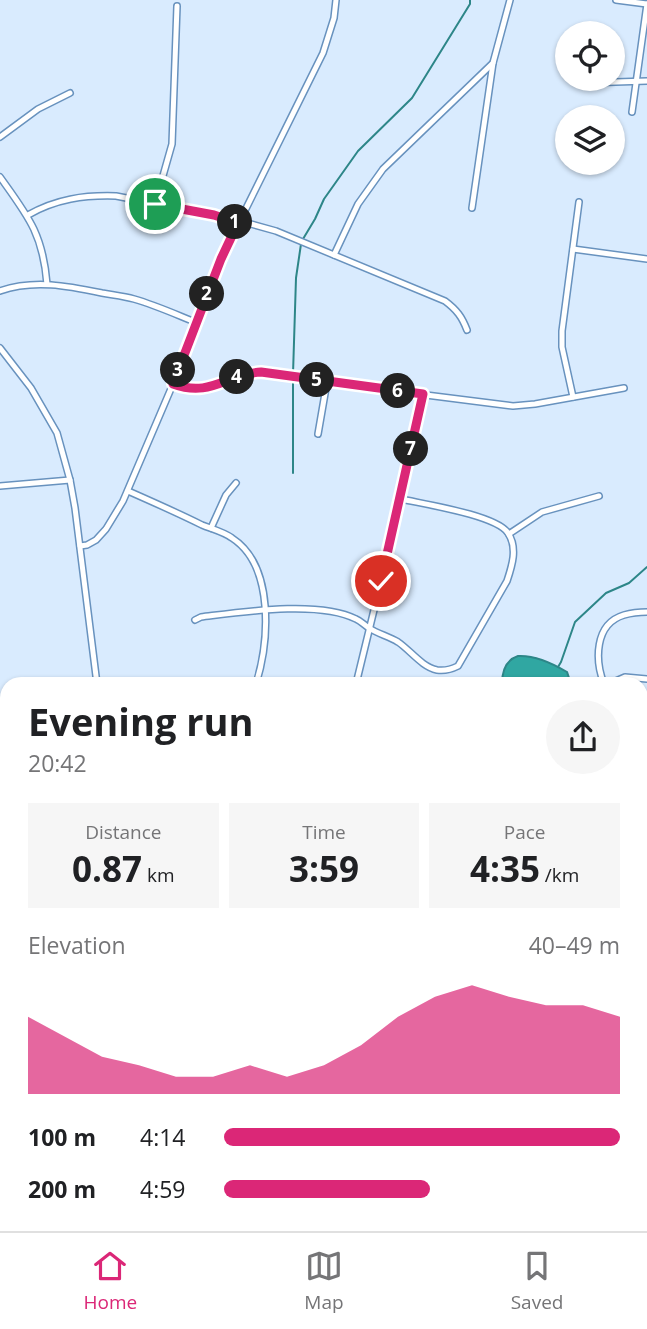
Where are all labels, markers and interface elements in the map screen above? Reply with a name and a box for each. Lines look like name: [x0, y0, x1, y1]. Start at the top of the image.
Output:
map controls: [555, 21, 625, 175]
button: locate: [555, 21, 625, 91]
button: layers: [555, 105, 625, 175]
pin: [125, 174, 185, 234]
icon: arrive: [136, 185, 174, 223]
pin: 1: [218, 204, 252, 240]
text: 1: [229, 208, 240, 234]
pin: 2: [190, 276, 224, 312]
text: 2: [201, 280, 212, 306]
pin: 3: [160, 352, 196, 388]
text: 3: [172, 356, 183, 382]
pin: 4: [219, 360, 254, 394]
pin: 5: [300, 362, 334, 398]
text: 4: [231, 363, 242, 389]
text: 5: [311, 366, 322, 392]
pin: 6: [380, 374, 416, 408]
text: 6: [392, 377, 403, 403]
pin: 7: [394, 432, 428, 466]
text: 7: [405, 435, 416, 461]
pin: [351, 551, 411, 611]
icon: check: [362, 562, 400, 600]
text: Evening run: [28, 695, 253, 747]
button: share: [546, 700, 620, 774]
text: 20:42: [28, 747, 87, 779]
text: Distance: [85, 819, 162, 845]
text: Time: [302, 819, 346, 845]
text: Pace: [504, 819, 546, 845]
text: 0.87: [72, 845, 142, 892]
text: 3:59: [289, 845, 359, 892]
text: 4:35: [470, 845, 540, 892]
text: km: [142, 862, 175, 888]
text: /km: [540, 862, 579, 888]
text: Elevation: [28, 929, 126, 961]
text: 40–49 m: [529, 929, 620, 961]
text: 100 m: [28, 1121, 96, 1153]
text: 4:14: [140, 1121, 186, 1153]
text: 200 m: [28, 1173, 96, 1205]
text: 4:59: [140, 1173, 186, 1205]
tab: Home: [84, 1247, 137, 1315]
tab: Map: [304, 1247, 344, 1315]
tab: Saved: [511, 1247, 563, 1315]

